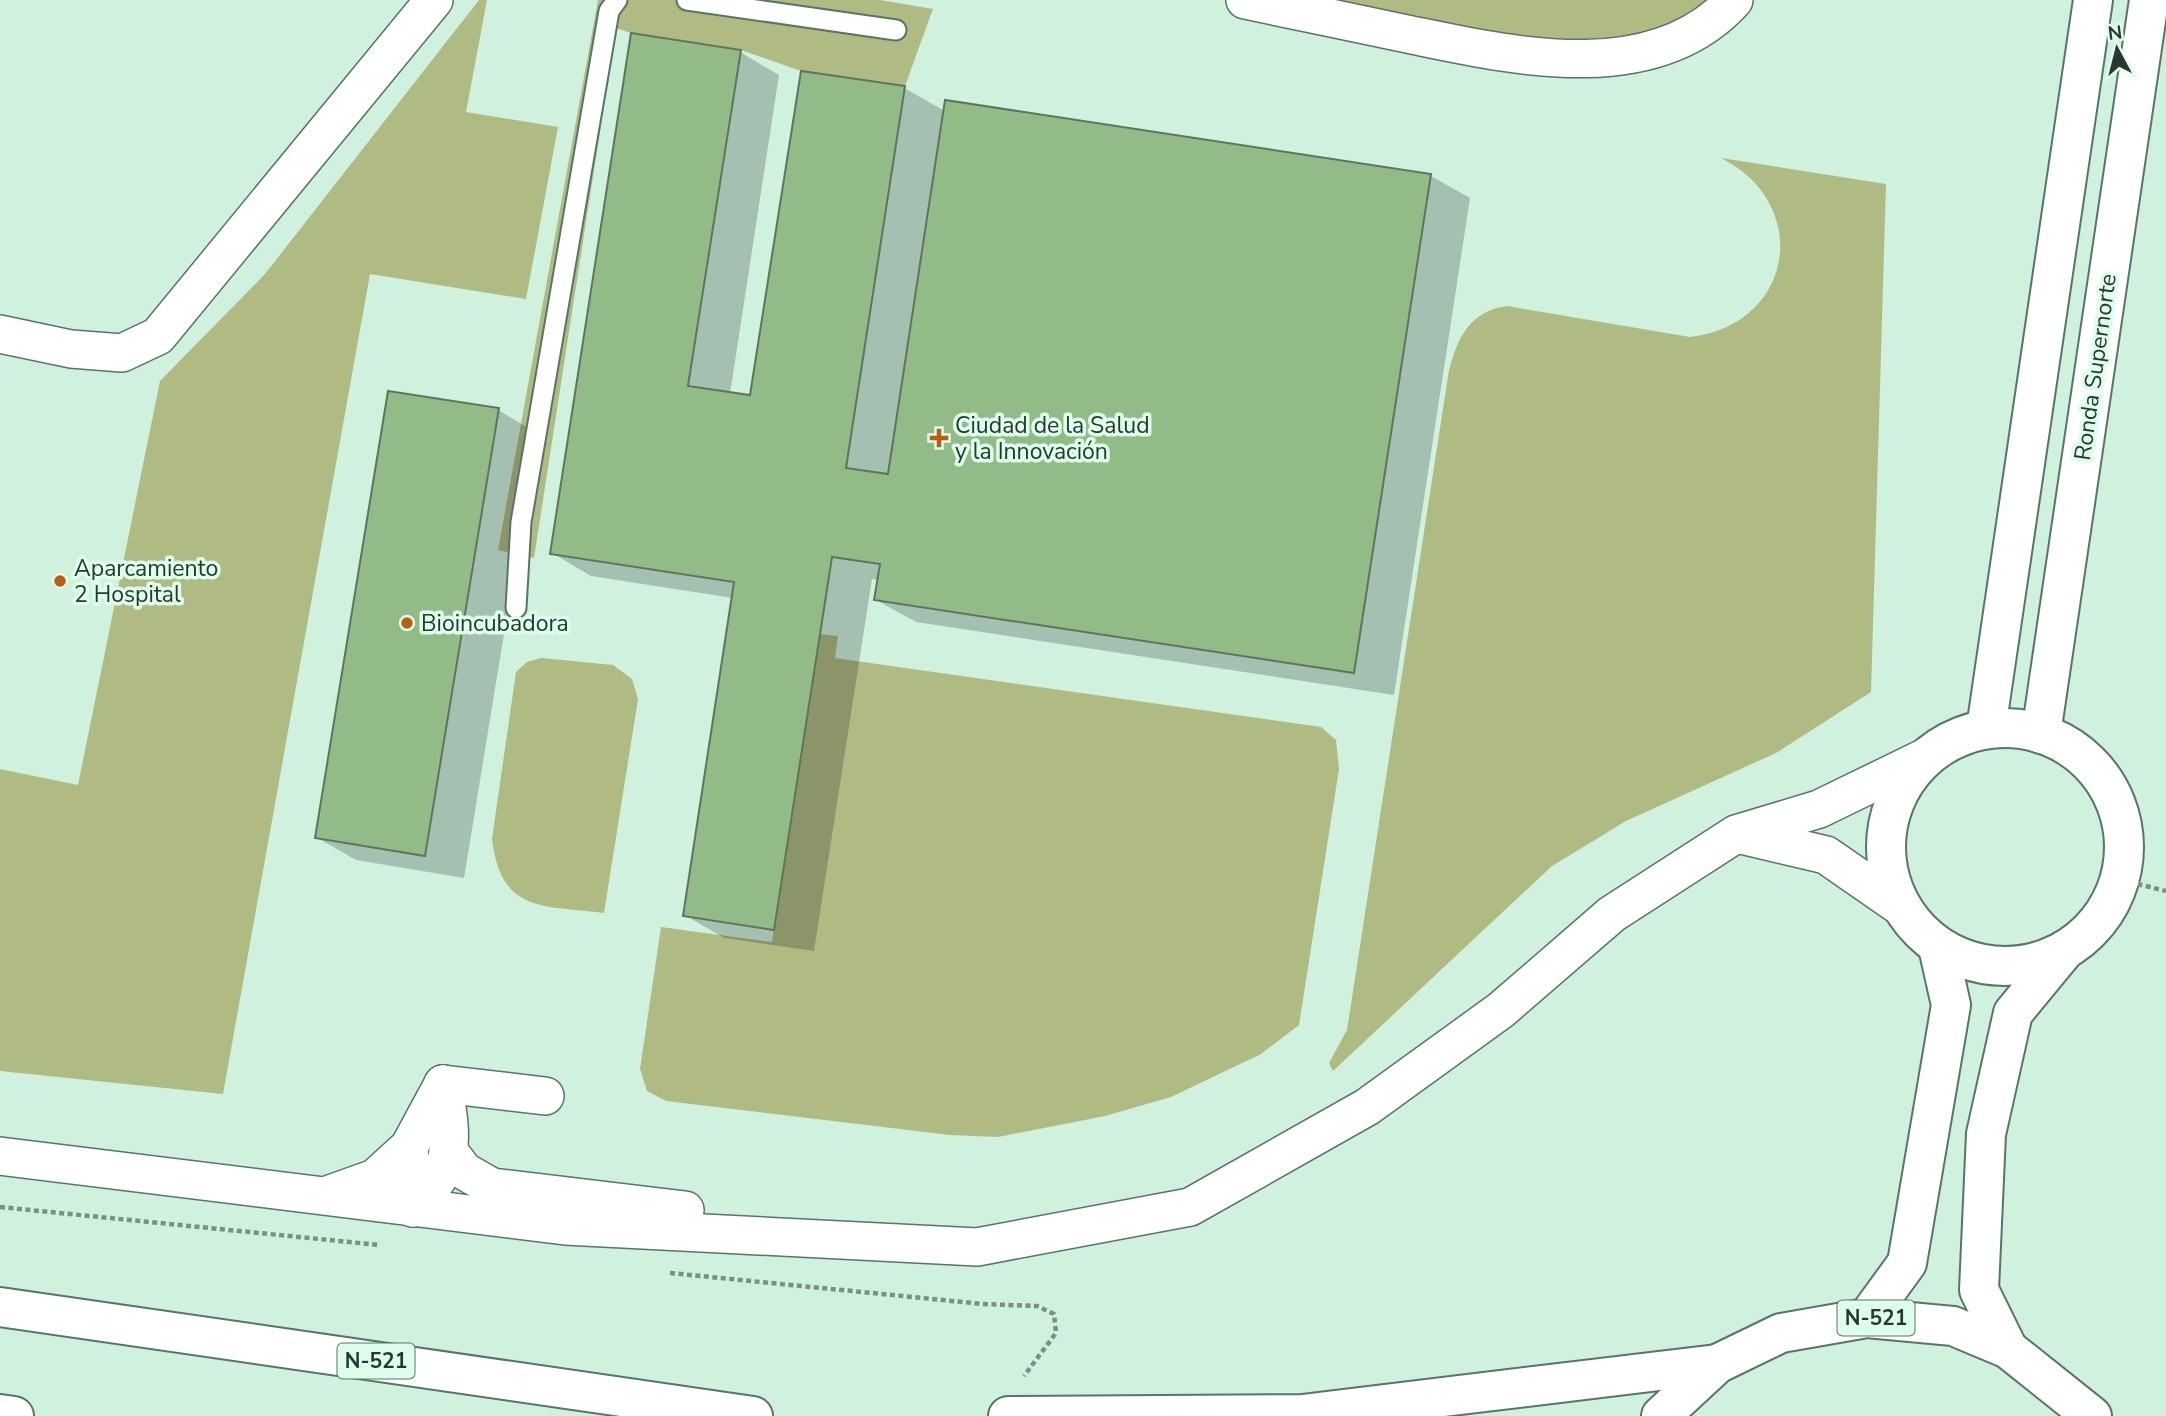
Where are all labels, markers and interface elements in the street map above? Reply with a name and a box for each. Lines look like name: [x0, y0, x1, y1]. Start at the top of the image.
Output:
north arrow: [2082, 14, 2152, 84]
text: N: [2106, 19, 2124, 47]
street label: Ronda Supernorte: [2067, 272, 2124, 462]
place label: Ciudad de la Salud y la Innovación: [955, 410, 1150, 467]
marker: Ciudad de la Salud y la Innovación: [929, 428, 949, 448]
place label: Aparcamiento 2 Hospital: [74, 553, 218, 610]
marker: Aparcamiento 2 Hospital: [52, 573, 68, 589]
place label: Bioincubadora: [421, 608, 569, 639]
marker: Bioincubadora: [399, 615, 415, 631]
road number: N-521: [1838, 1300, 1914, 1336]
road number: N-521: [338, 1344, 414, 1378]

